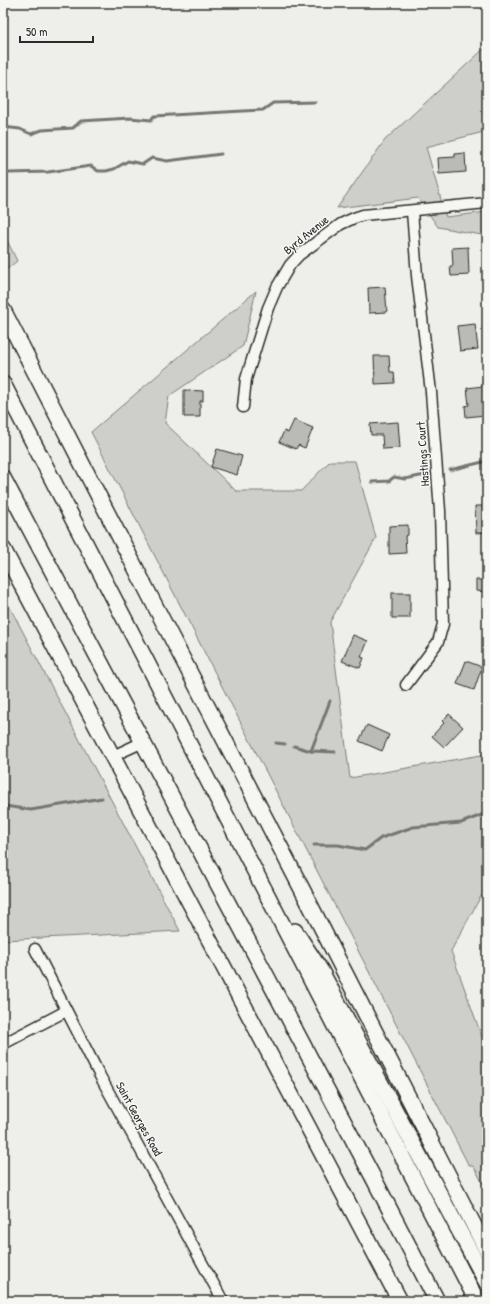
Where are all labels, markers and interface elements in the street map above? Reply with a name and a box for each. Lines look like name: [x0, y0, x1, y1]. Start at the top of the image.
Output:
scale bar: [20, 18, 93, 44]
text: 50 m: [26, 23, 47, 40]
street label: Byrd Avenue: [279, 211, 332, 258]
street label: Hastings Court: [412, 420, 433, 487]
street label: Saint Georges Road: [112, 1079, 167, 1159]

